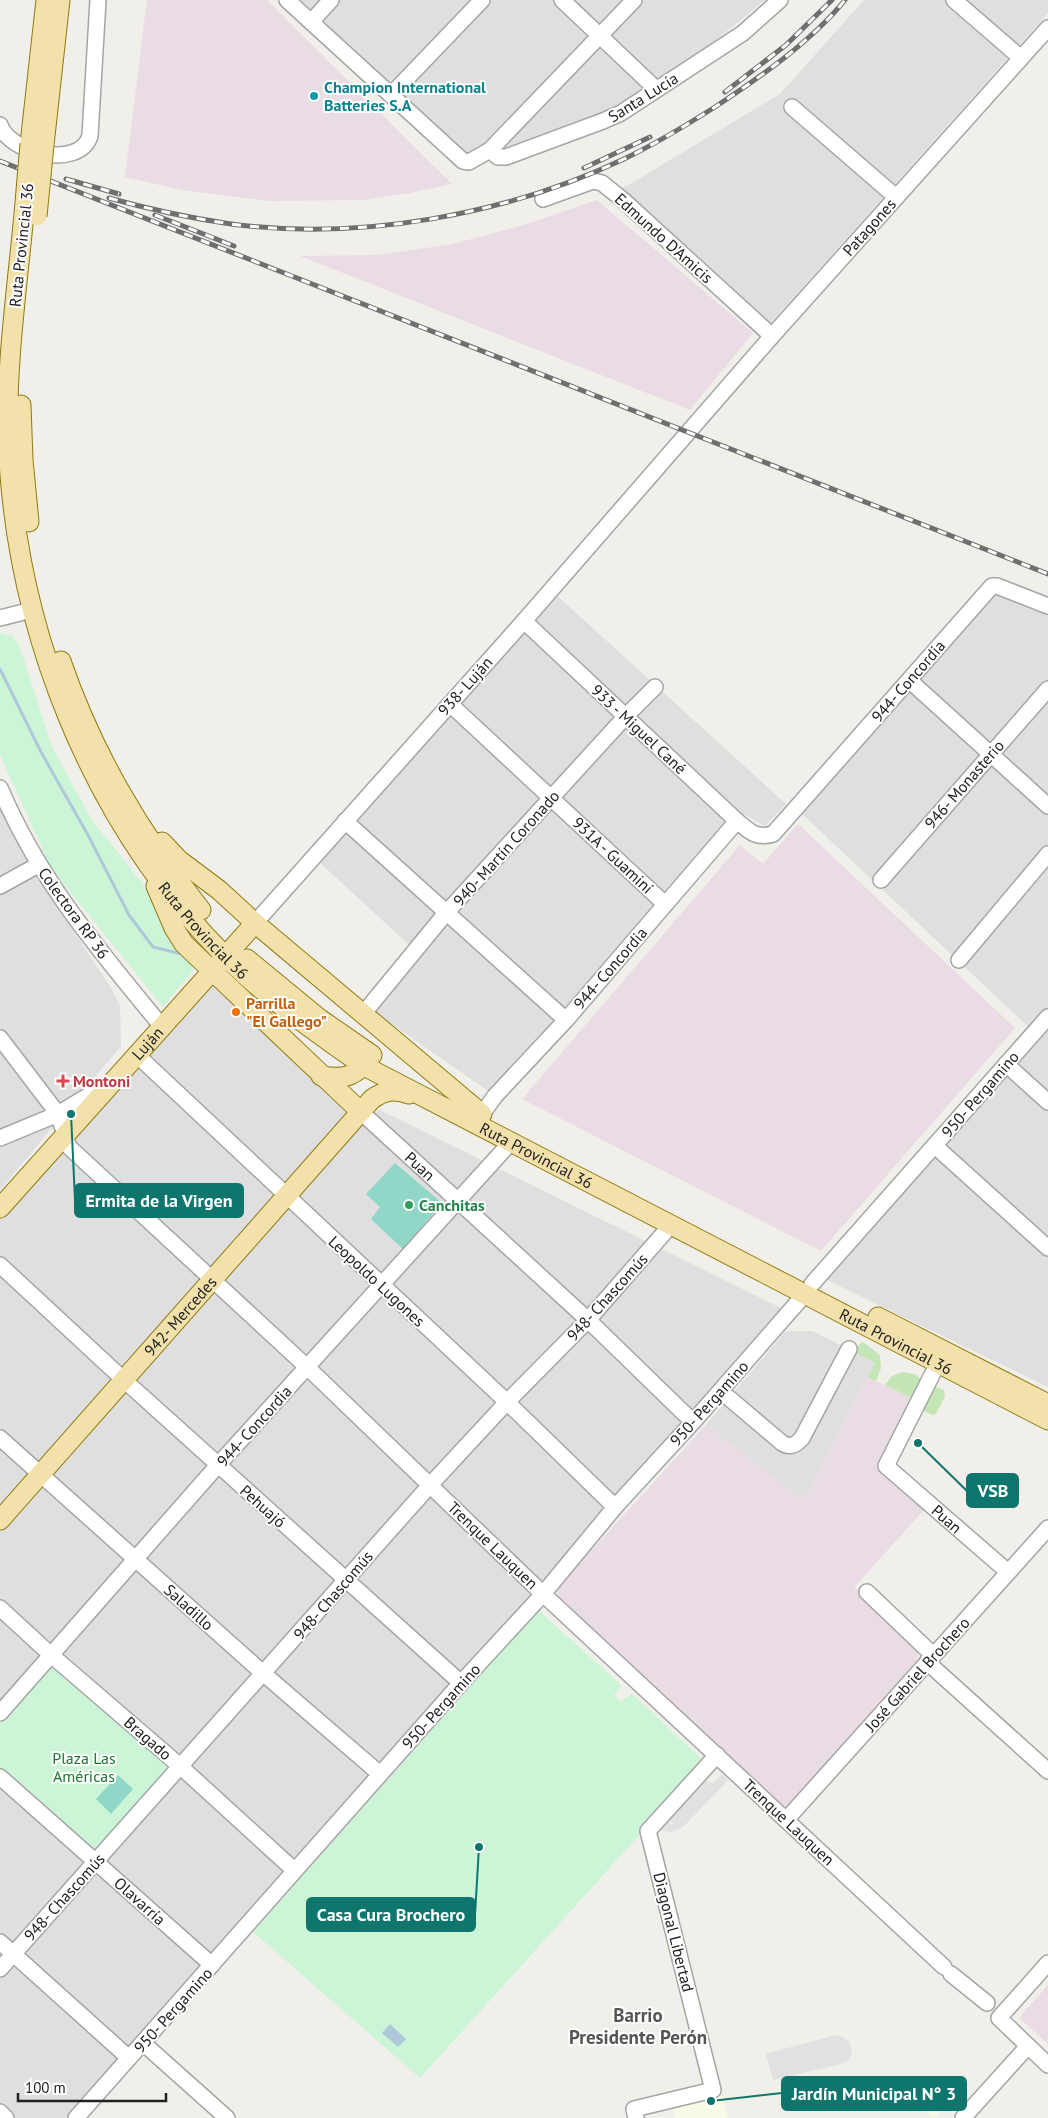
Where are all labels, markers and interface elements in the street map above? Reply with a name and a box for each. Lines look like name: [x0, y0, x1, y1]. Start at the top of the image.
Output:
street label: Santa Lucía: [604, 68, 682, 126]
place label: Champion International Batteries S.A: [324, 77, 486, 115]
marker: Champion International Batteries S.A: [308, 90, 320, 102]
street label: Ruta Provincial 36: [5, 182, 37, 308]
street label: Edmundo D'Amicis: [611, 189, 717, 288]
street label: Patagones: [838, 194, 900, 260]
street label: 944- Concordia: [867, 636, 949, 726]
street label: 938- Luján: [433, 652, 497, 720]
street label: 933 - Miguel Cané: [587, 680, 691, 778]
street label: 946- Monasterio: [920, 735, 1008, 833]
street label: 940- Martín Coronado: [449, 786, 563, 910]
street label: 931A - Guaminí: [568, 812, 658, 898]
street label: Colectora RP 36: [34, 863, 114, 963]
street label: Ruta Provincial 36: [154, 878, 253, 983]
street label: 944- Concordia: [569, 923, 651, 1013]
place label: Parrilla "El Gallego": [246, 993, 327, 1031]
marker: Parrilla "El Gallego": [230, 1006, 242, 1018]
street label: Luján: [127, 1023, 167, 1064]
street label: 950- Pergamino: [937, 1047, 1023, 1141]
place label: Montoni: [73, 1071, 130, 1091]
marker: Montoni: [57, 1075, 69, 1087]
street label: Ruta Provincial 36: [476, 1118, 596, 1193]
street label: Puan: [401, 1147, 439, 1185]
callout: Ermita de la Virgen: [75, 1184, 243, 1217]
text: Ermita de la Virgen: [85, 1189, 233, 1212]
place label: Canchitas: [419, 1195, 485, 1215]
marker: Canchitas: [403, 1199, 415, 1211]
street label: Leopoldo Lugones: [325, 1231, 430, 1331]
street label: 948- Chascomús: [562, 1249, 652, 1345]
street label: 942- Mercedes: [140, 1272, 221, 1360]
street label: Ruta Provincial 36: [836, 1304, 956, 1379]
street label: 950- Pergamino: [665, 1356, 753, 1450]
street label: 944- Concordia: [212, 1381, 296, 1471]
callout: VSB: [967, 1474, 1018, 1507]
text: VSB: [976, 1479, 1009, 1502]
street label: Pehuajó: [236, 1480, 290, 1532]
street label: Trenque Lauquen: [444, 1497, 542, 1593]
street label: Puan: [928, 1500, 966, 1537]
street label: 948- Chascomús: [289, 1546, 377, 1644]
street label: Saladillo: [160, 1580, 218, 1634]
street label: José Gabriel Brochero: [860, 1613, 974, 1736]
street label: 950- Pergamino: [397, 1659, 485, 1753]
street label: Bragado: [120, 1712, 176, 1764]
park label: Plaza Las Américas: [52, 1748, 116, 1786]
street label: Trenque Lauquen: [739, 1775, 839, 1869]
street label: 948- Chascomús: [19, 1849, 109, 1945]
street label: Diagonal Libertad: [649, 1870, 699, 1994]
street label: Olavarría: [110, 1873, 170, 1929]
callout: Casa Cura Brochero: [307, 1898, 475, 1931]
text: Casa Cura Brochero: [317, 1903, 465, 1926]
street label: 950- Pergamino: [129, 1963, 217, 2057]
district label: Barrio Presidente Perón: [569, 2003, 707, 2049]
scale bar: [18, 2070, 165, 2102]
callout: Jardín Municipal N° 3: [782, 2077, 966, 2110]
text: 100 m: [25, 2078, 66, 2097]
text: Jardín Municipal N° 3: [791, 2082, 956, 2105]

